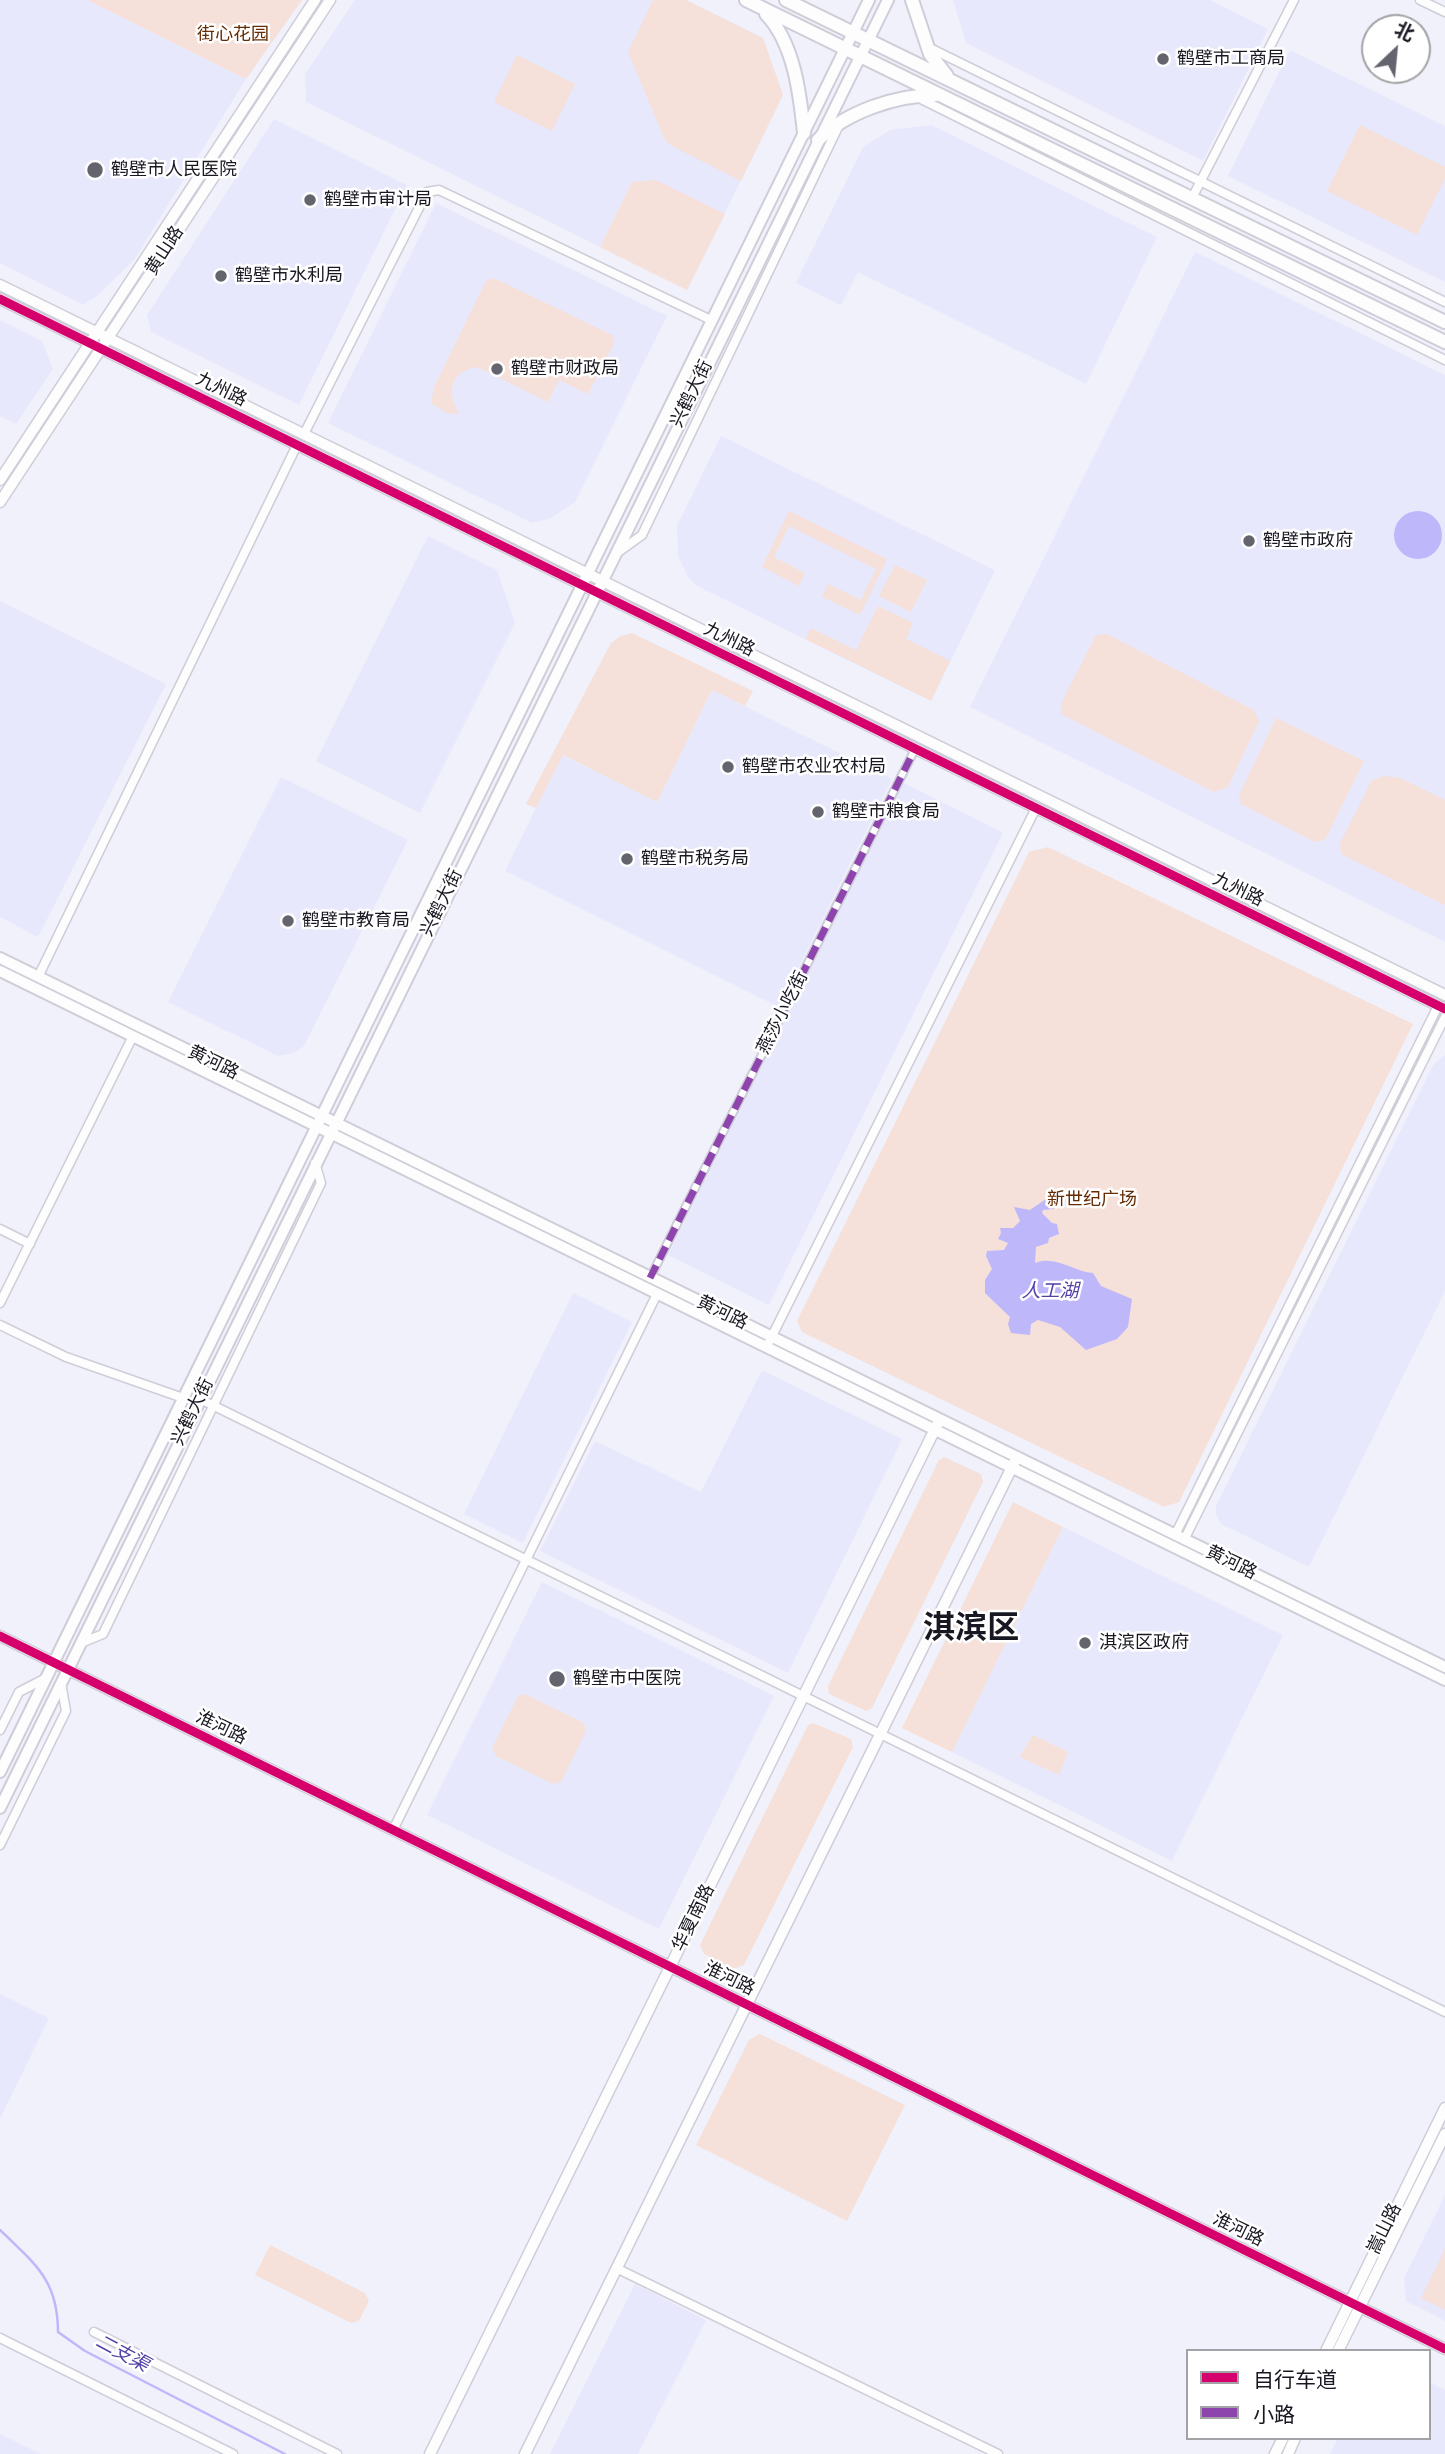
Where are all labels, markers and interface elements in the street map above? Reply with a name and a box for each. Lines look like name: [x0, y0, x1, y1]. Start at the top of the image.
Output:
north arrow: [1361, 14, 1431, 84]
text: 北: [1391, 18, 1418, 46]
park label: 街心花园: [197, 24, 269, 46]
place label: 鹤壁市工商局: [1177, 48, 1285, 70]
marker: 鹤壁市工商局: [1155, 51, 1171, 67]
place label: 鹤壁市人民医院: [111, 159, 237, 181]
marker: 鹤壁市人民医院: [85, 160, 105, 180]
place label: 鹤壁市审计局: [324, 189, 432, 211]
marker: 鹤壁市审计局: [302, 192, 318, 208]
street label: 黄山路: [141, 222, 189, 280]
place label: 鹤壁市水利局: [235, 265, 343, 287]
marker: 鹤壁市水利局: [213, 268, 229, 284]
street label: 兴鹤大街: [667, 357, 717, 431]
place label: 鹤壁市财政局: [511, 358, 619, 380]
marker: 鹤壁市财政局: [489, 361, 505, 377]
street label: 九州路: [192, 368, 250, 412]
place label: 鹤壁市政府: [1263, 530, 1353, 552]
marker: 鹤壁市政府: [1241, 533, 1257, 549]
street label: 九州路: [700, 618, 758, 662]
place label: 鹤壁市农业农村局: [742, 756, 886, 778]
marker: 鹤壁市农业农村局: [720, 759, 736, 775]
place label: 鹤壁市粮食局: [832, 801, 940, 823]
marker: 鹤壁市粮食局: [810, 804, 826, 820]
place label: 鹤壁市税务局: [641, 848, 749, 870]
marker: 鹤壁市税务局: [619, 851, 635, 867]
street label: 兴鹤大街: [417, 866, 467, 940]
street label: 九州路: [1209, 868, 1267, 912]
place label: 鹤壁市教育局: [302, 910, 410, 932]
marker: 鹤壁市教育局: [280, 913, 296, 929]
street label: 燕莎小吃街: [753, 968, 813, 1058]
street label: 黄河路: [184, 1041, 242, 1085]
park label: 新世纪广场: [1047, 1189, 1137, 1211]
water label: 人工湖: [1022, 1281, 1078, 1303]
street label: 黄河路: [693, 1291, 751, 1335]
street label: 兴鹤大街: [168, 1375, 218, 1449]
street label: 黄河路: [1202, 1541, 1260, 1585]
district label: 淇滨区: [923, 1611, 1019, 1649]
place label: 淇滨区政府: [1099, 1632, 1189, 1654]
marker: 淇滨区政府: [1077, 1635, 1093, 1651]
place label: 鹤壁市中医院: [573, 1668, 681, 1690]
marker: 鹤壁市中医院: [547, 1669, 567, 1689]
street label: 淮河路: [192, 1706, 250, 1750]
street label: 华夏南路: [669, 1881, 719, 1955]
street label: 淮河路: [700, 1957, 758, 2001]
street label: 嵩山路: [1363, 2200, 1407, 2258]
street label: 淮河路: [1209, 2208, 1267, 2252]
water label: 二支渠: [91, 2331, 153, 2377]
legend: [1186, 2349, 1431, 2440]
text: 自行车道: [1253, 2368, 1337, 2393]
text: 小路: [1253, 2403, 1295, 2428]

